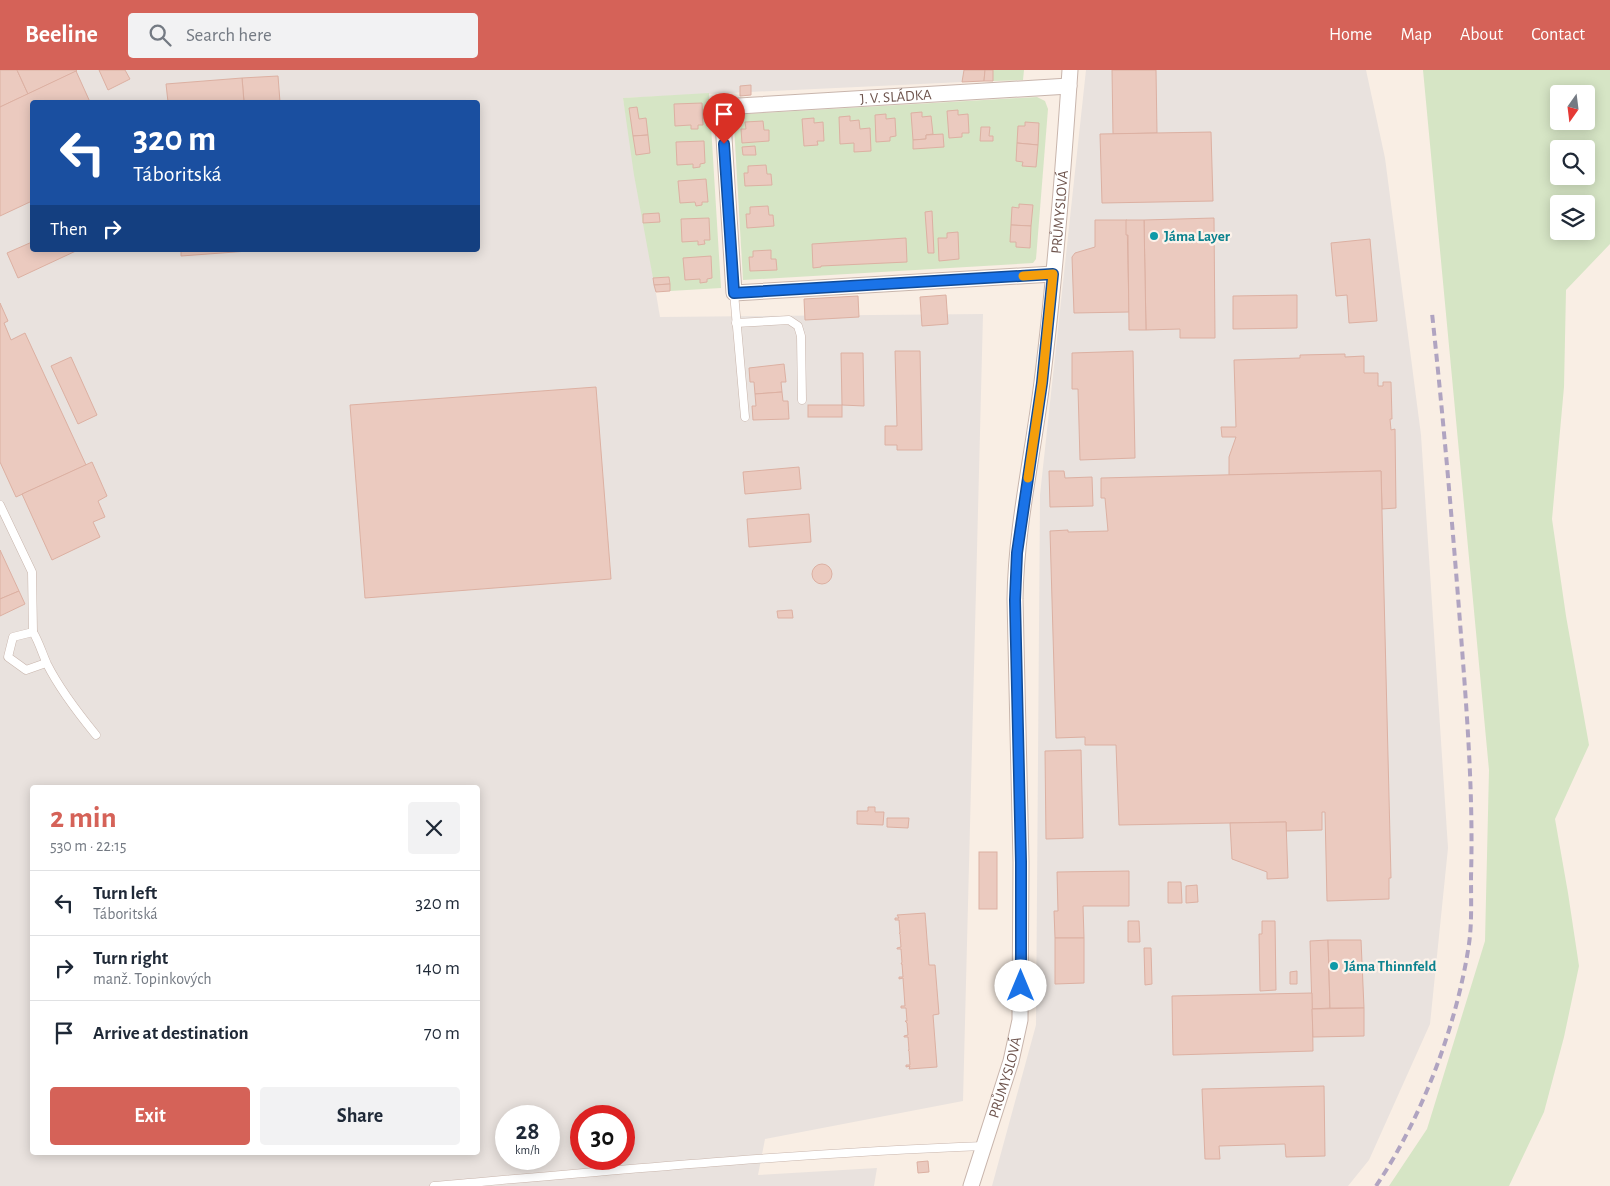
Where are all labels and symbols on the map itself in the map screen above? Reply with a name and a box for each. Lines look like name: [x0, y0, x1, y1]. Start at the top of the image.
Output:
north arrow: [1550, 85, 1595, 130]
street label: J. V. SLÁDKA: [859, 86, 932, 106]
pin: [703, 93, 745, 144]
street label: PRŮMYSLOVÁ: [1048, 169, 1070, 255]
place label: Jáma Layer: [1164, 229, 1231, 244]
marker: Jáma Layer: [1148, 230, 1160, 242]
position arrow: [994, 959, 1046, 1011]
place label: Jáma Thinnfeld: [1344, 959, 1436, 974]
marker: Jáma Thinnfeld: [1328, 960, 1340, 972]
street label: PRŮMYSLOVÁ: [986, 1034, 1024, 1120]
speed limit sign: 30: [570, 1105, 635, 1170]

